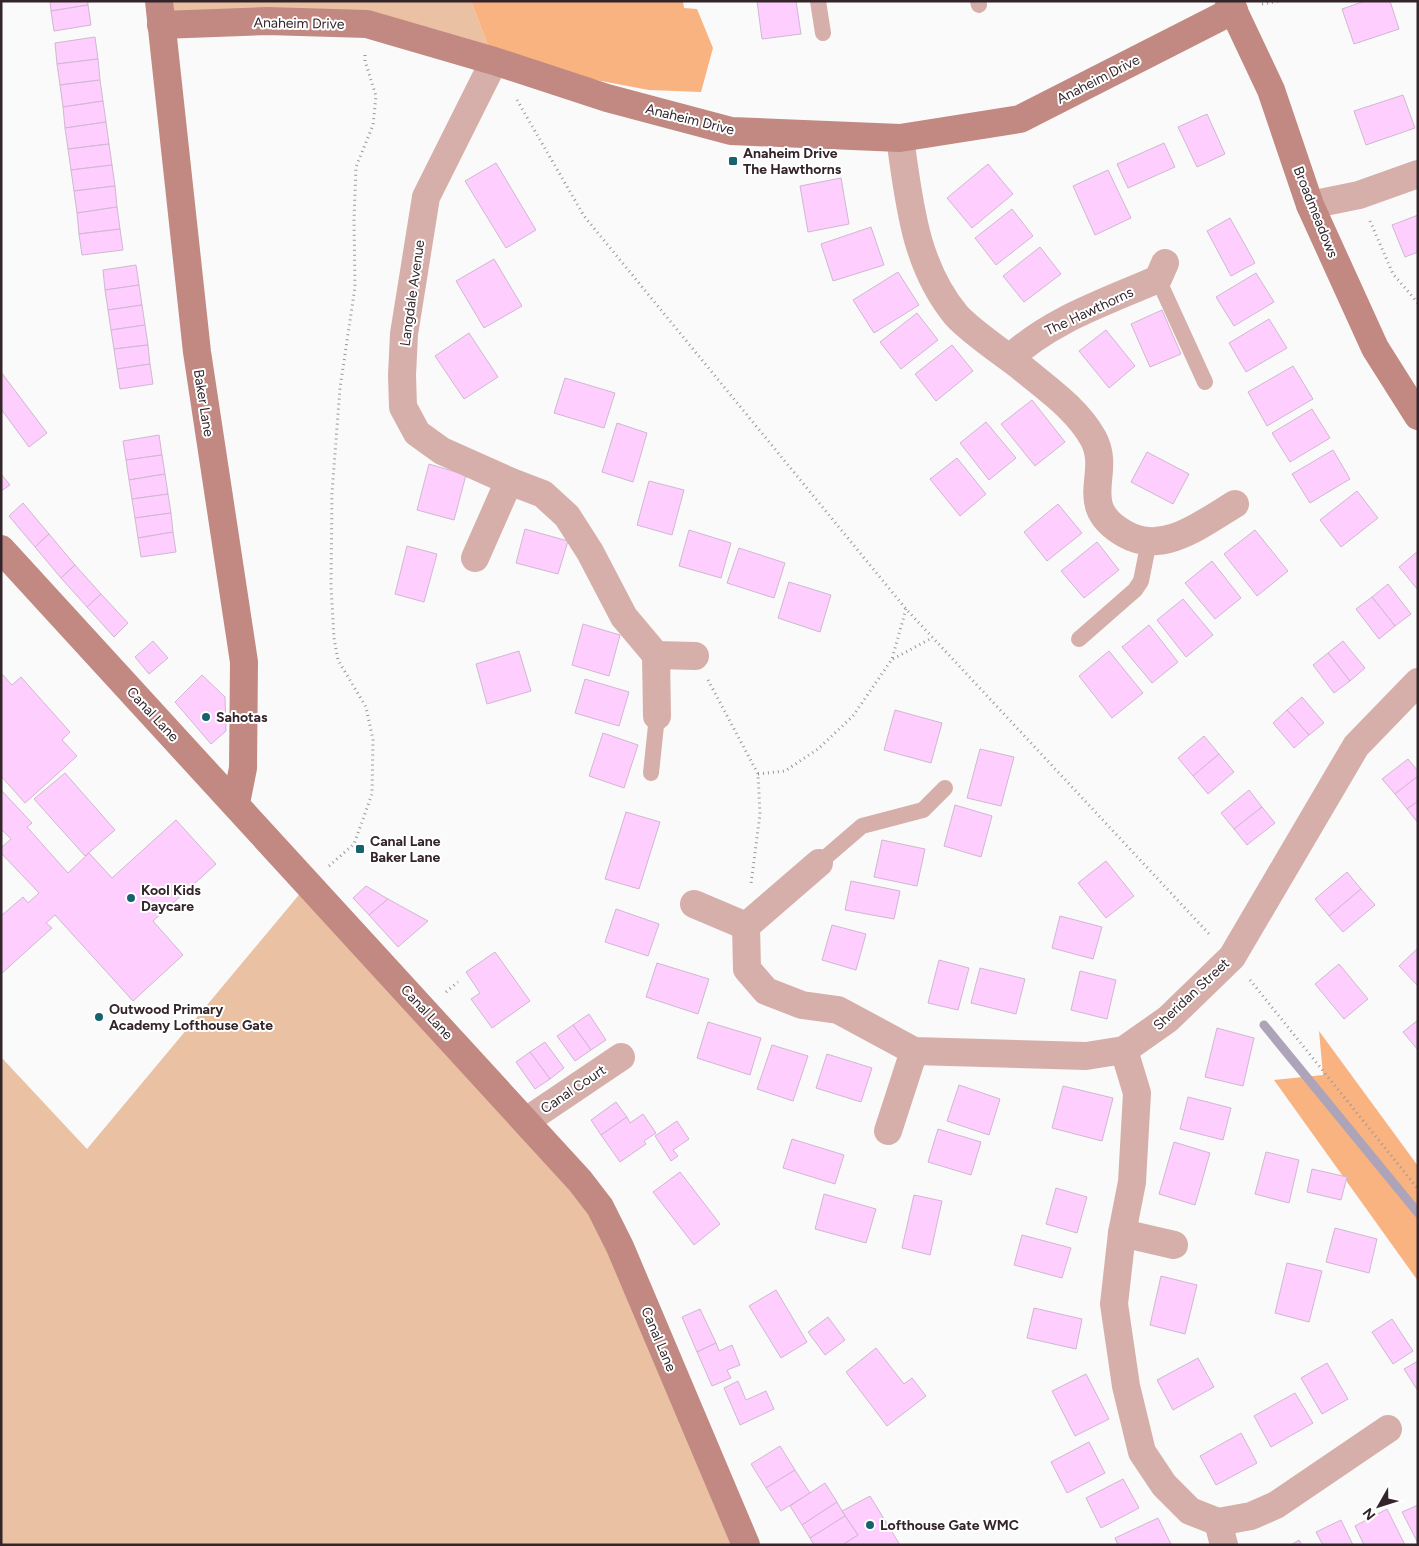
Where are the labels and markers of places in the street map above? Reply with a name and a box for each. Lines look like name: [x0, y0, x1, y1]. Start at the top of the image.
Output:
place label: Anaheim Drive The Hawthorns: [743, 145, 842, 178]
marker: Anaheim Drive The Hawthorns: [727, 155, 739, 167]
place label: Sahotas: [216, 709, 268, 726]
marker: Sahotas: [200, 711, 212, 723]
place label: Canal Lane Baker Lane: [370, 833, 441, 866]
marker: Canal Lane Baker Lane: [354, 843, 366, 855]
place label: Kool Kids Daycare: [141, 882, 201, 915]
marker: Kool Kids Daycare: [125, 892, 137, 904]
place label: Outwood Primary Academy Lofthouse Gate: [109, 1001, 273, 1034]
marker: Outwood Primary Academy Lofthouse Gate: [93, 1011, 105, 1023]
place label: Lofthouse Gate WMC: [880, 1517, 1019, 1534]
marker: Lofthouse Gate WMC: [864, 1519, 876, 1531]

